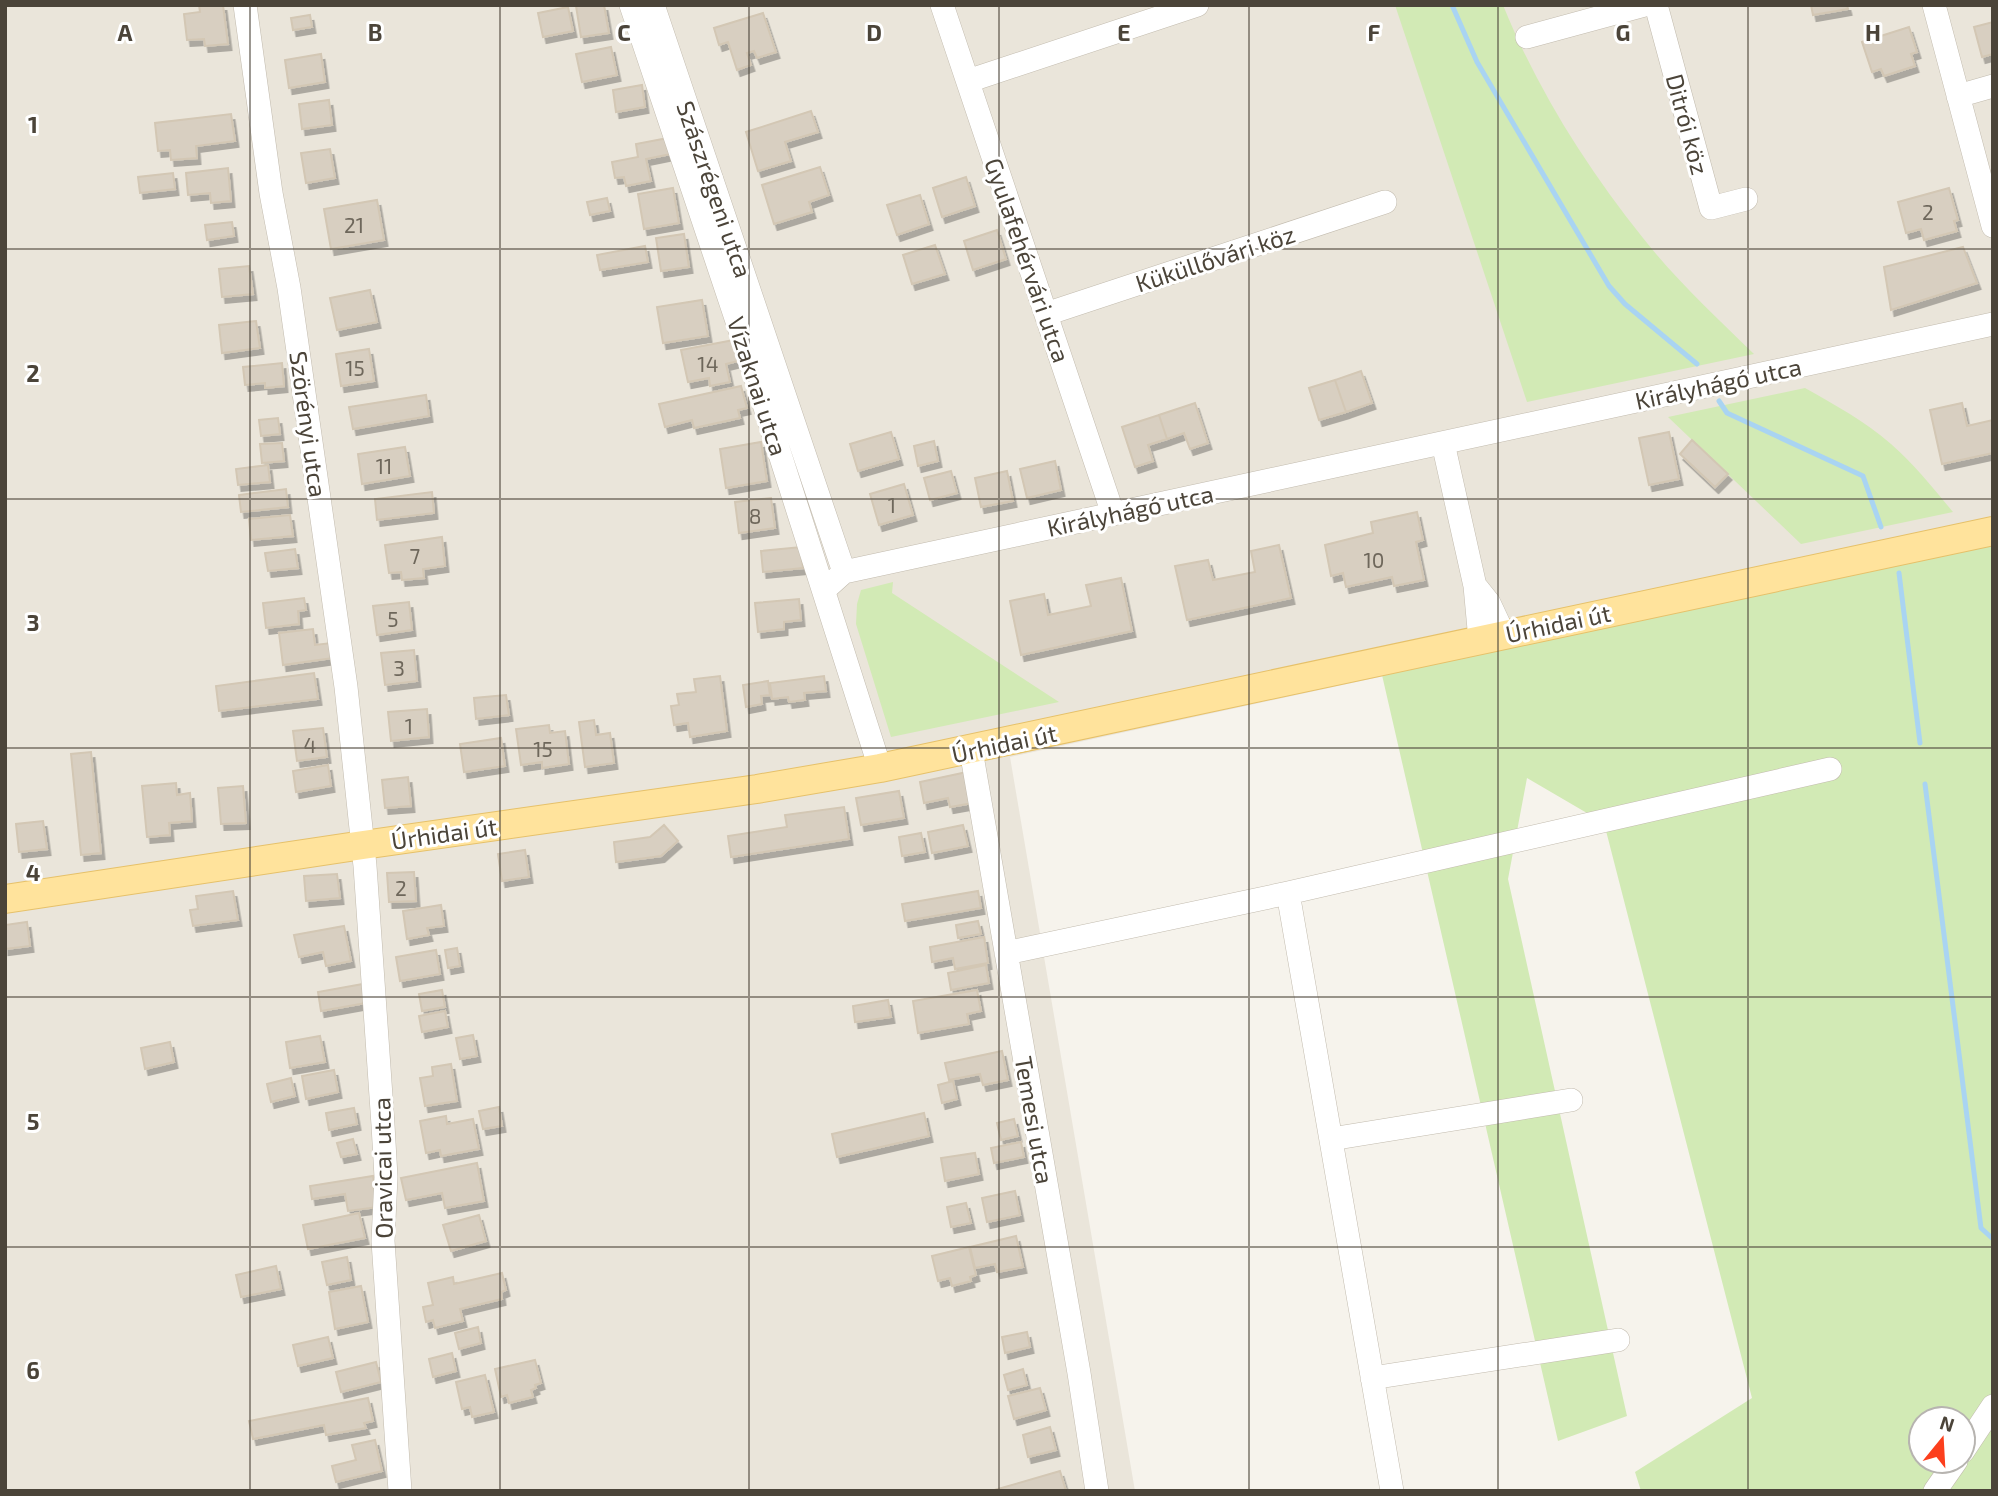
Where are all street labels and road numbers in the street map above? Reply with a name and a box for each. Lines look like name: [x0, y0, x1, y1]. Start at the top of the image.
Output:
street label: Ditrói köz: [1661, 71, 1715, 177]
street label: Szászrégeni utca: [671, 97, 759, 281]
street label: Gyulafehérvári utca: [979, 154, 1077, 366]
street label: Küküllővári köz: [1132, 219, 1298, 297]
street label: Vízaknai utca: [722, 313, 794, 459]
street label: Szörényi utca: [284, 349, 334, 499]
street label: Királyhágó utca: [1632, 351, 1804, 415]
street label: Királyhágó utca: [1044, 478, 1216, 542]
street label: Úrhidai út: [1503, 598, 1613, 648]
street label: Úrhidai út: [949, 718, 1059, 768]
street label: Úrhidai út: [389, 811, 499, 855]
street label: Temesi utca: [1009, 1054, 1061, 1186]
street label: Oravicai utca: [366, 1097, 398, 1239]

